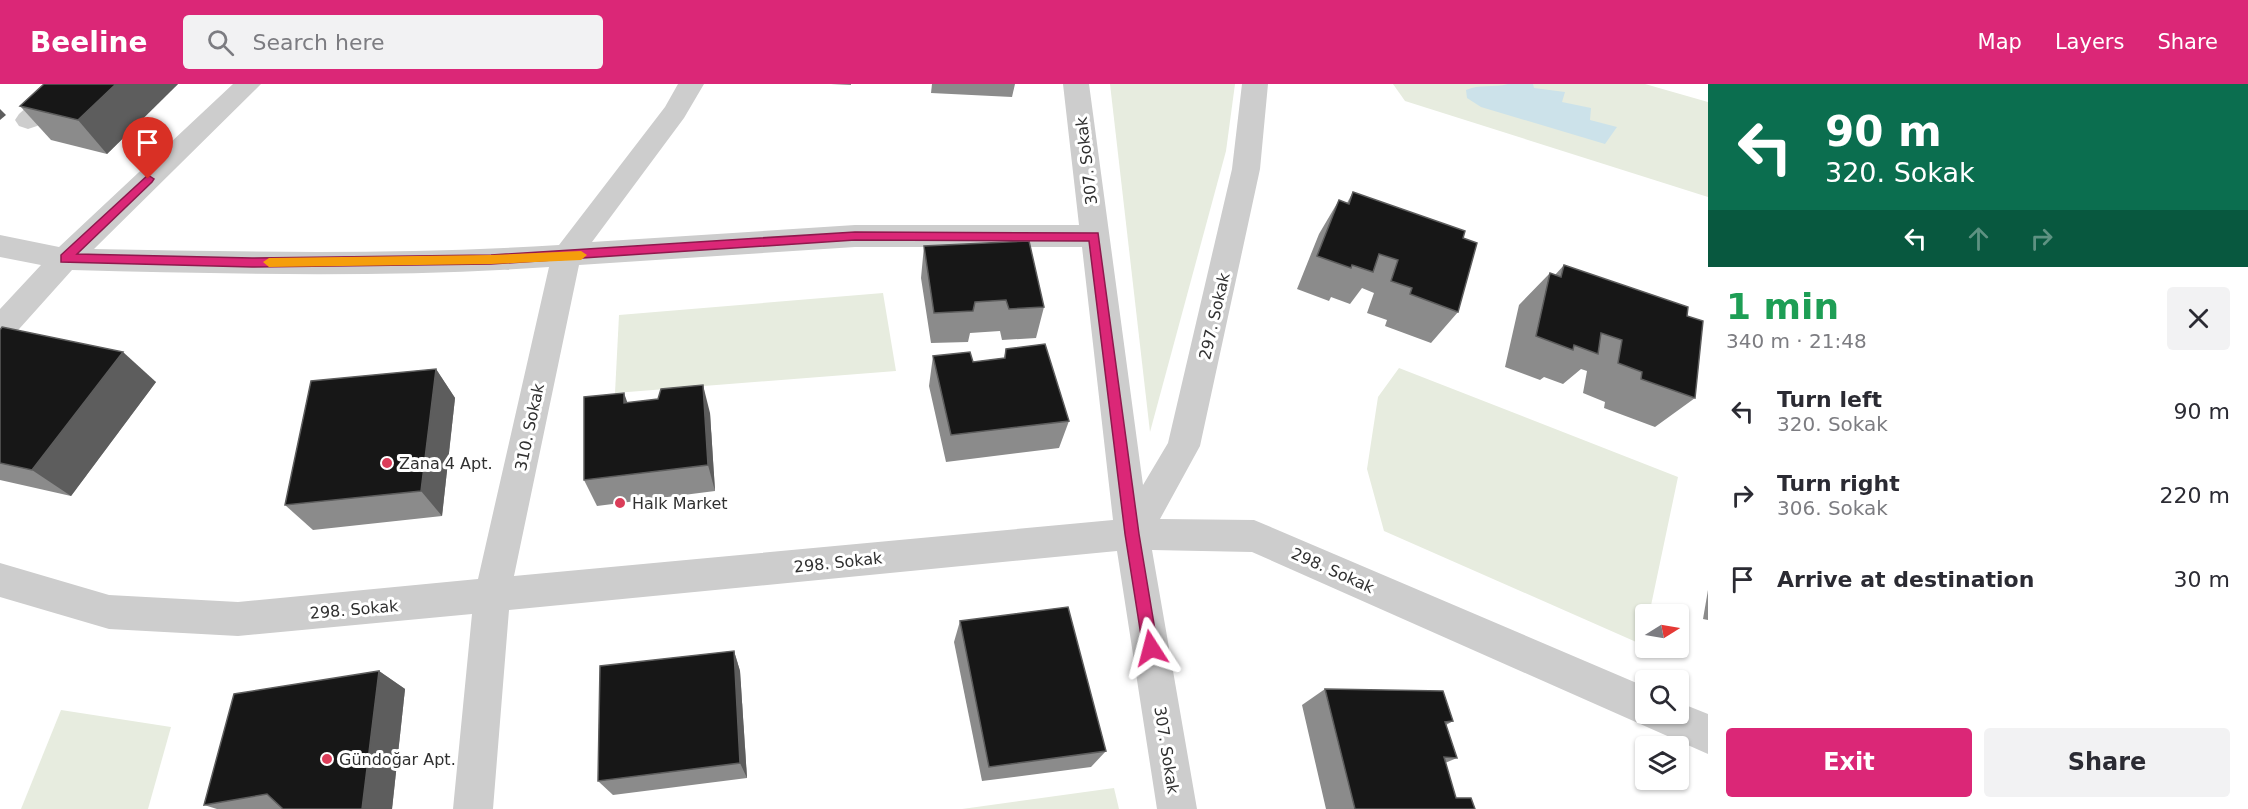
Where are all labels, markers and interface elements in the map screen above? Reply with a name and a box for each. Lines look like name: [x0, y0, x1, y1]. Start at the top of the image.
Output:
search box: [183, 15, 603, 69]
text: Beeline: [30, 26, 147, 59]
icon: search: [204, 26, 237, 59]
text: Search here: [252, 30, 385, 55]
text: Map: [1978, 30, 2022, 54]
text: Layers: [2055, 30, 2124, 54]
text: Share: [2157, 30, 2218, 54]
text: 90 m: [1825, 107, 1942, 156]
icon: left: [1726, 108, 1804, 186]
street label: 307. Sokak: [1072, 115, 1101, 206]
pin: [122, 117, 173, 179]
icon: arrive: [131, 126, 164, 159]
text: 320. Sokak: [1825, 157, 1975, 188]
icon: left: [1899, 222, 1932, 255]
icon: ahead: [1962, 222, 1995, 255]
icon: right: [2025, 222, 2058, 255]
street label: 297. Sokak: [1195, 270, 1234, 361]
text: 1 min: [1726, 286, 1839, 327]
button: close: [2167, 287, 2230, 350]
text: 340 m · 21:48: [1726, 329, 1867, 353]
street label: 310. Sokak: [511, 381, 548, 472]
text: Turn left: [1777, 387, 1882, 412]
icon: left: [1726, 395, 1759, 428]
text: 90 m: [2174, 399, 2230, 424]
text: 320. Sokak: [1777, 412, 1888, 436]
place label: Zana 4 Apt.: [399, 454, 493, 473]
marker: Zana 4 Apt.: [380, 456, 394, 470]
text: Turn right: [1777, 471, 1900, 496]
icon: right: [1726, 479, 1759, 512]
text: 220 m: [2160, 483, 2230, 508]
place label: Halk Market: [632, 494, 728, 513]
marker: Halk Market: [613, 496, 627, 510]
text: 306. Sokak: [1777, 496, 1888, 520]
street label: 298. Sokak: [1288, 544, 1378, 597]
street label: 298. Sokak: [793, 548, 884, 577]
icon: arrive: [1726, 563, 1759, 596]
text: Arrive at destination: [1777, 567, 2034, 592]
text: 30 m: [2174, 567, 2230, 592]
street label: 298. Sokak: [309, 596, 400, 623]
north arrow: [1635, 604, 1689, 658]
map controls: [1635, 604, 1689, 790]
position arrow: [1119, 616, 1183, 680]
button: search: [1635, 670, 1689, 724]
street label: 307. Sokak: [1150, 705, 1183, 796]
button: Exit: [1726, 728, 1972, 797]
button: Share: [1984, 728, 2230, 797]
button: layers: [1635, 736, 1689, 790]
place label: Gündoğar Apt.: [339, 750, 456, 769]
marker: Gündoğar Apt.: [320, 752, 334, 766]

